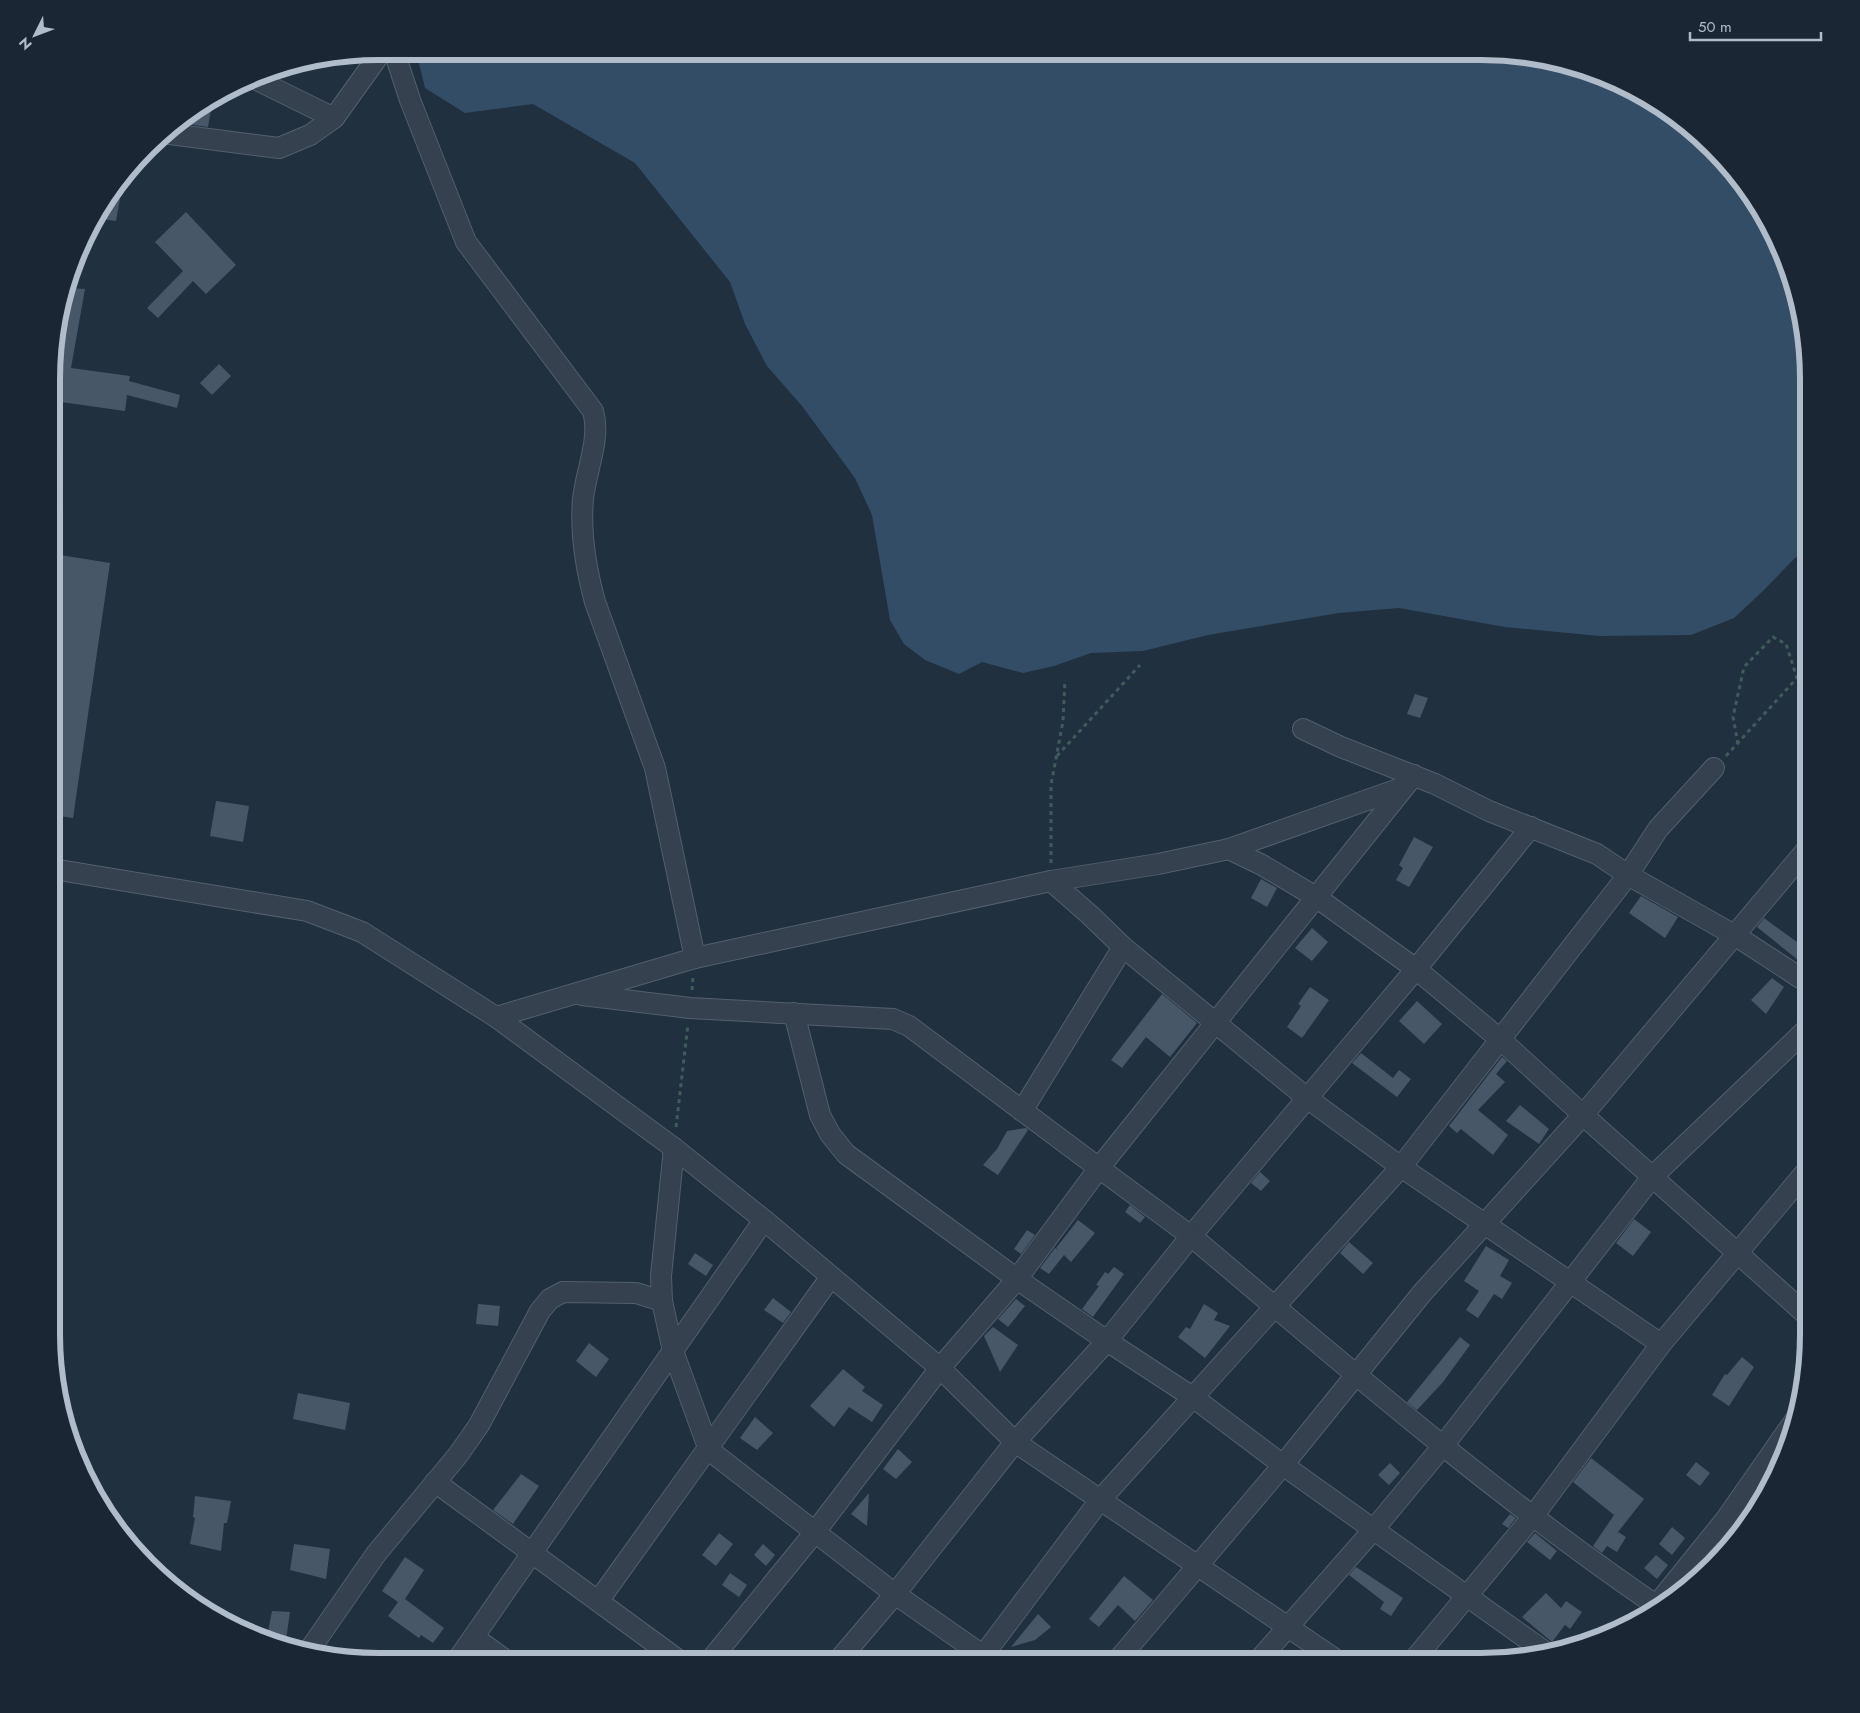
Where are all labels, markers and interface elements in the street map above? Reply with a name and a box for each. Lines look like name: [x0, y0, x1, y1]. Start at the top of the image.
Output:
north arrow: [10, 10, 60, 60]
scale bar: [1690, 10, 1821, 42]
text: 50 m: [1698, 16, 1732, 38]
text: N: [14, 33, 36, 55]

